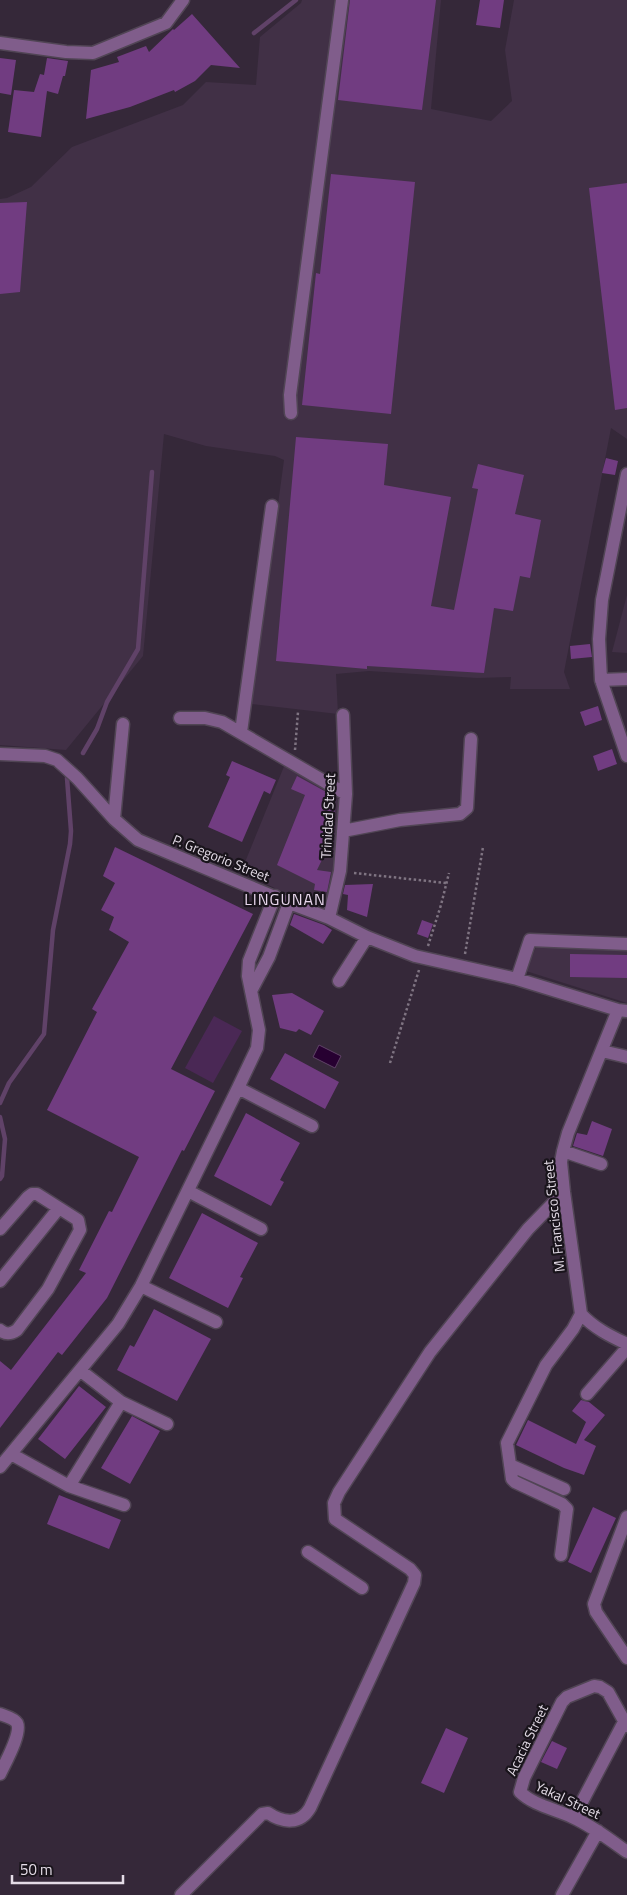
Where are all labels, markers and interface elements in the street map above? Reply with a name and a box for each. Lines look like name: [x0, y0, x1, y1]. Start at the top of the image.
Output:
street label: Trinidad Street: [315, 773, 340, 859]
street label: P. Gregorio Street: [170, 829, 273, 887]
district label: LINGUNAN: [244, 887, 326, 911]
street label: M. Francisco Street: [537, 1159, 570, 1273]
street label: Acacia Street: [500, 1701, 553, 1779]
street label: Yakal Street: [532, 1775, 604, 1824]
scale bar: [12, 1852, 124, 1884]
text: 50 m: [20, 1858, 53, 1881]

